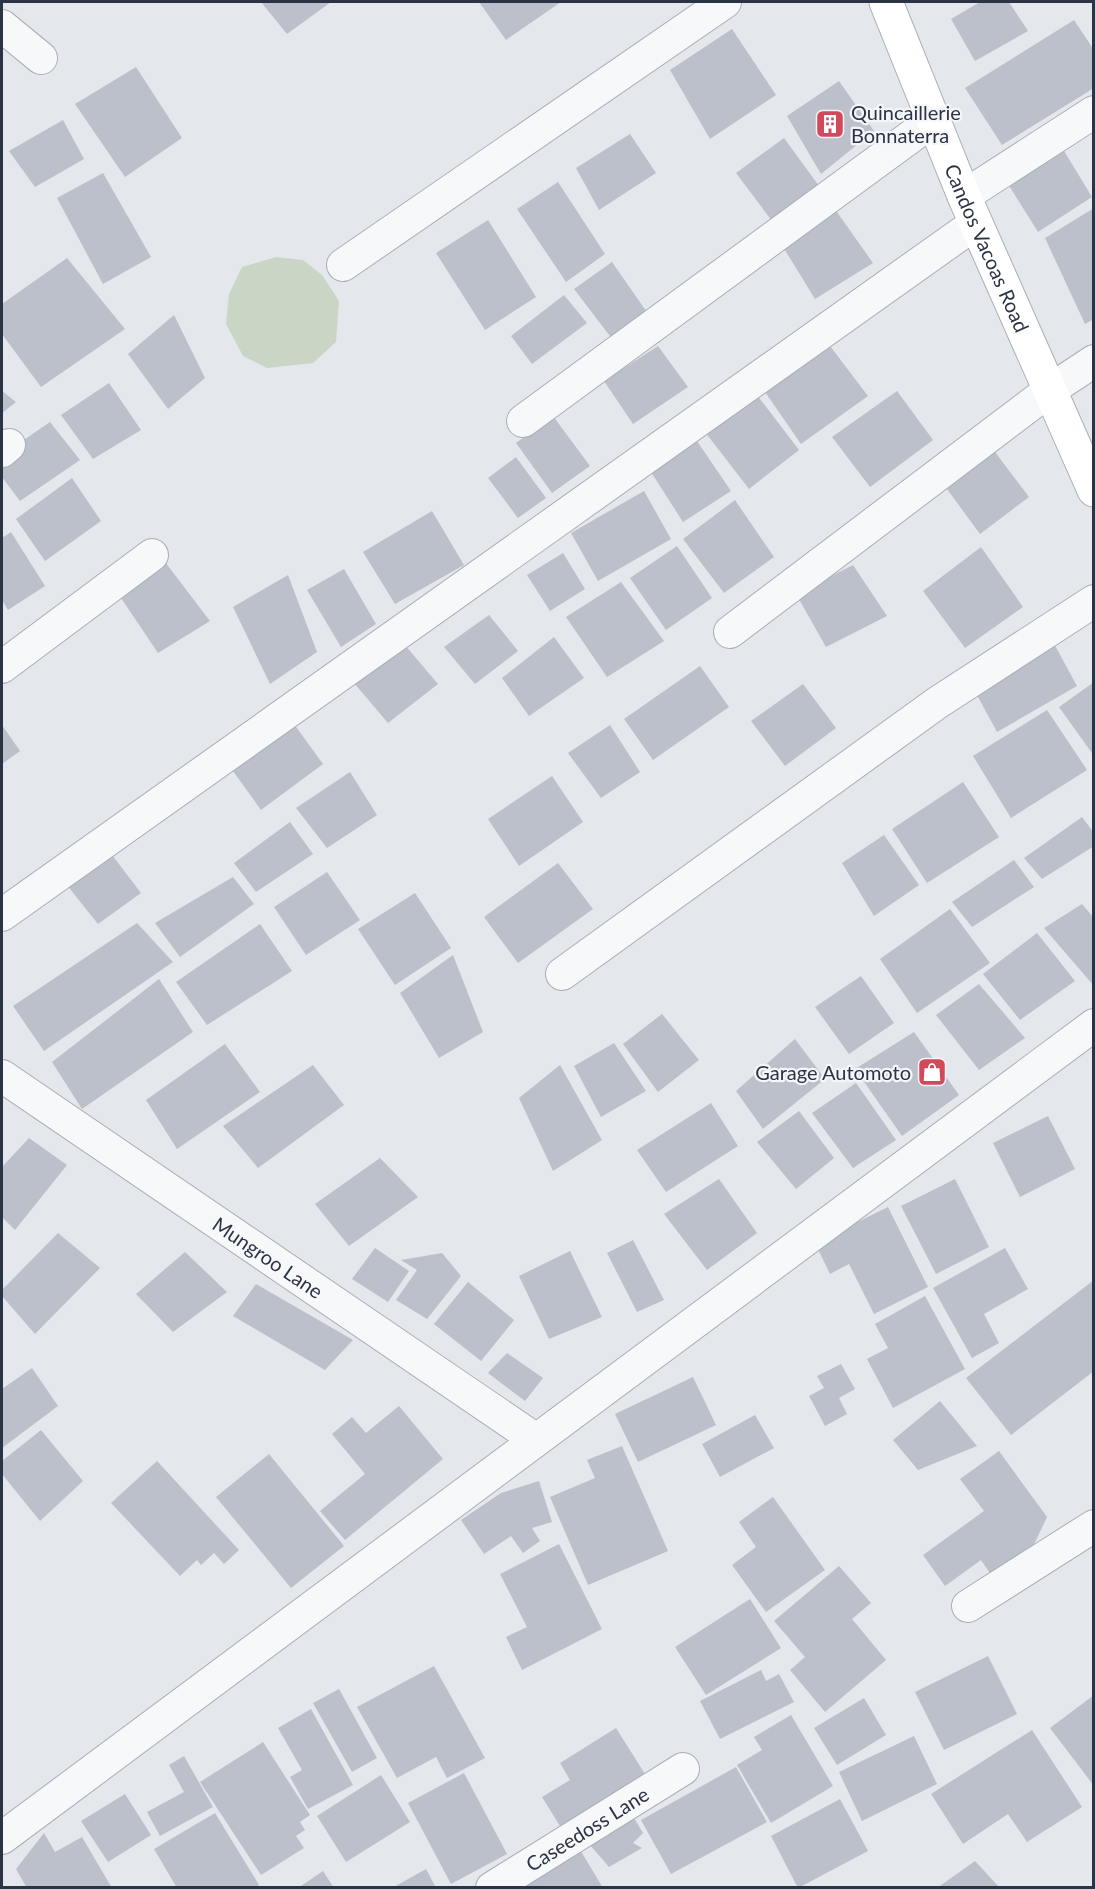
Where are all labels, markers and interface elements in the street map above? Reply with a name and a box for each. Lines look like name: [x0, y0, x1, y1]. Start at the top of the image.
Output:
place label: Quincaillerie Bonnaterra: [851, 100, 961, 147]
building icon: Quincaillerie Bonnaterra: [814, 108, 846, 140]
street label: Candos Vacoas Road: [940, 160, 1035, 336]
shop icon: Garage Automoto: [916, 1056, 948, 1088]
place label: Garage Automoto: [755, 1060, 911, 1084]
street label: Mungroo Lane: [209, 1211, 328, 1303]
street label: Caseedoss Lane: [521, 1782, 653, 1876]

